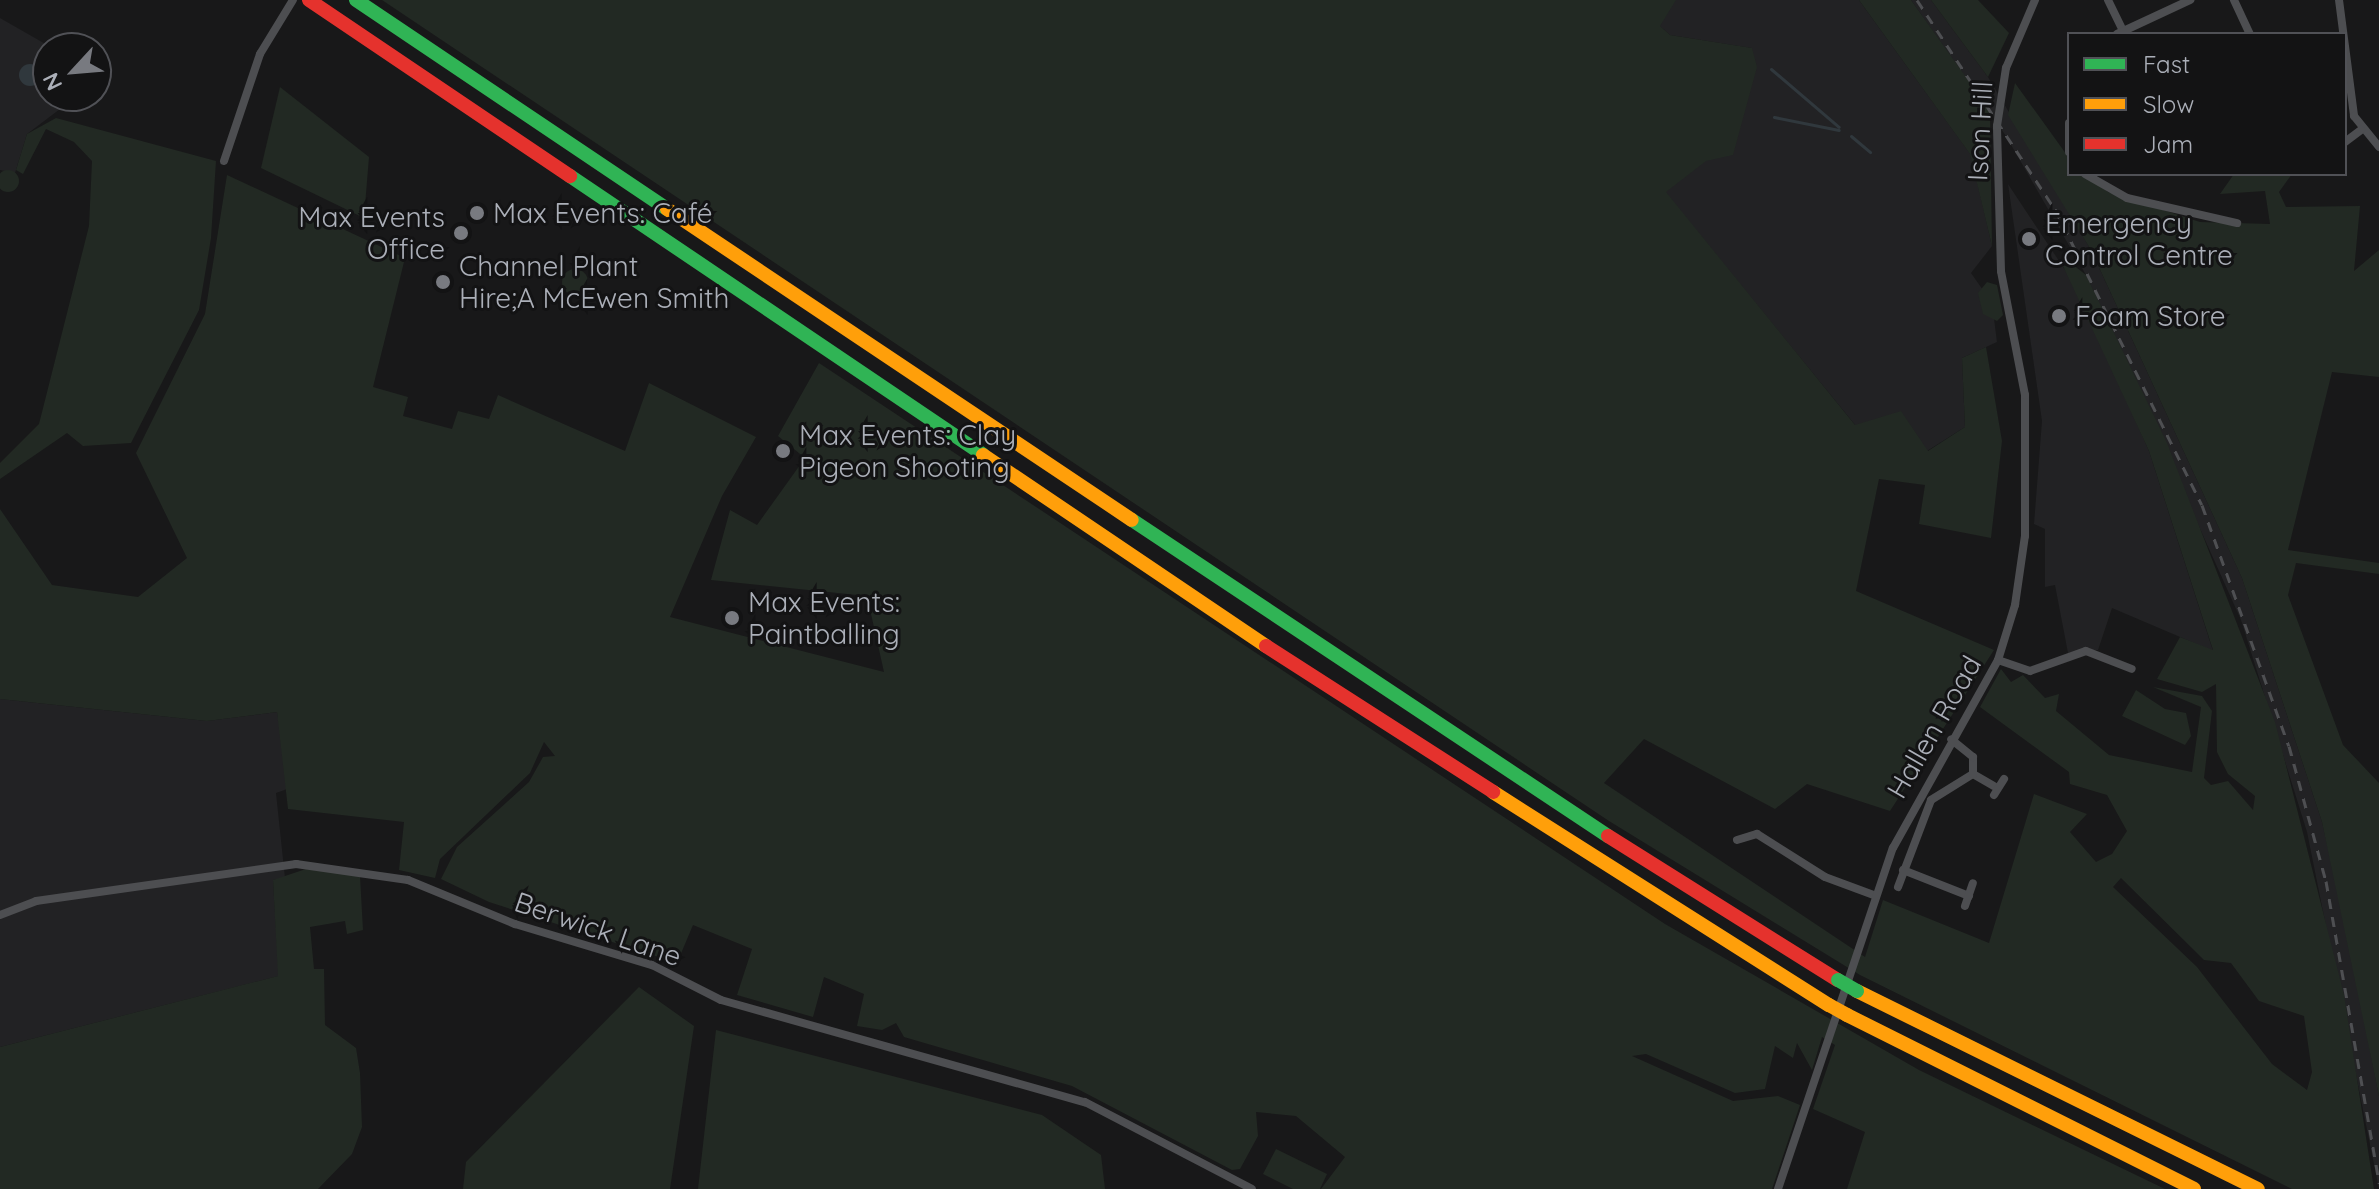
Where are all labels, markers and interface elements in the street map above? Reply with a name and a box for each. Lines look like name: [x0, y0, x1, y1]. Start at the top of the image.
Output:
north arrow: [32, 32, 112, 112]
legend: [2067, 32, 2347, 176]
text: Fast: [2143, 49, 2190, 79]
text: N: [36, 68, 68, 95]
street label: Ison Hill: [1961, 80, 1999, 182]
text: Slow: [2143, 89, 2194, 119]
text: Jam: [2143, 129, 2193, 159]
place label: Max Events: Café: [493, 196, 713, 230]
place label: Max Events Office: [298, 200, 445, 266]
marker: Max Events: Café: [468, 204, 486, 222]
place label: Emergency Control Centre: [2045, 206, 2233, 272]
marker: Max Events Office: [452, 224, 470, 242]
marker: Emergency Control Centre: [2020, 230, 2038, 248]
place label: Channel Plant Hire;A McEwen Smith: [459, 249, 729, 315]
marker: Channel Plant Hire;A McEwen Smith: [434, 273, 452, 291]
place label: Foam Store: [2075, 299, 2225, 333]
marker: Foam Store: [2050, 307, 2068, 325]
place label: Max Events: Clay Pigeon Shooting: [799, 418, 1016, 484]
marker: Max Events: Clay Pigeon Shooting: [774, 442, 792, 460]
place label: Max Events: Paintballing: [748, 585, 900, 651]
marker: Max Events: Paintballing: [723, 609, 741, 627]
street label: Hallen Road: [1880, 650, 1988, 804]
street label: Berwick Lane: [510, 885, 686, 973]

